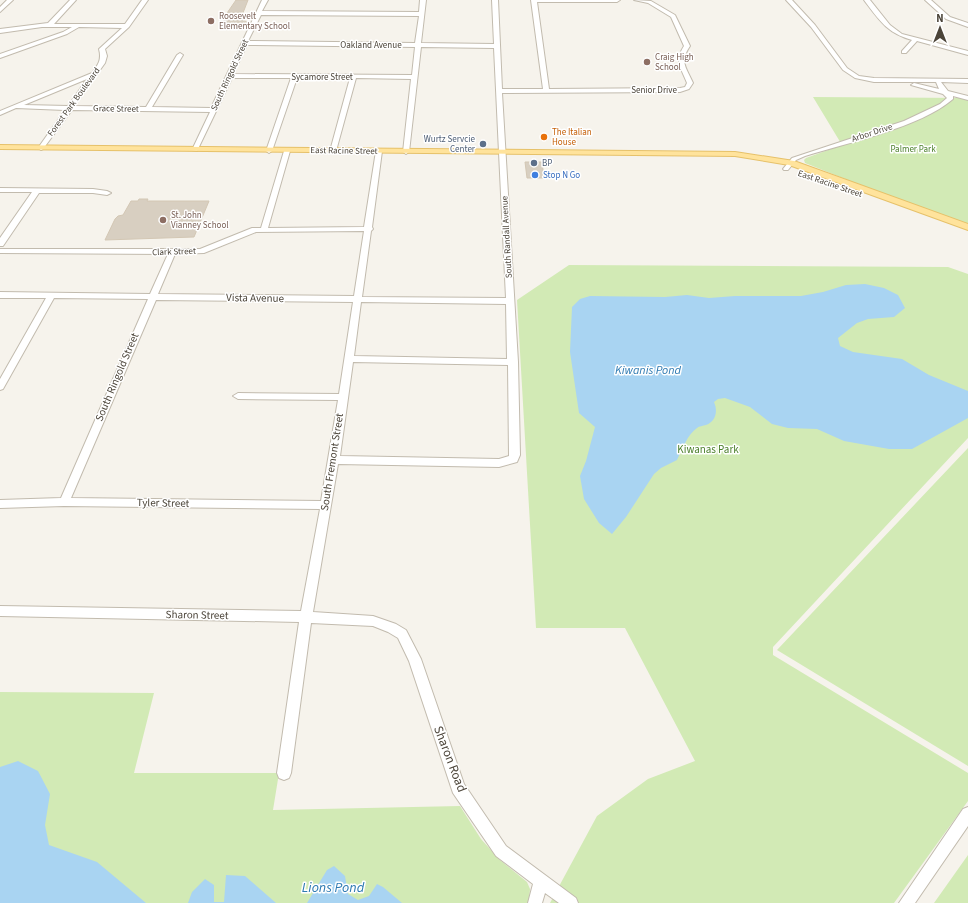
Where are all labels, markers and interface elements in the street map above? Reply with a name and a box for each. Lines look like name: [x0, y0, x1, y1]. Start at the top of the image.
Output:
north arrow: [920, 8, 960, 48]
place label: Roosevelt Elementary School: [219, 10, 290, 33]
text: N: [936, 11, 944, 26]
marker: Roosevelt Elementary School: [206, 16, 216, 26]
street label: South Ringold Street: [208, 37, 252, 113]
street label: Oakland Avenue: [340, 39, 402, 52]
place label: Craig High School: [655, 51, 694, 74]
marker: Craig High School: [642, 57, 652, 67]
street label: Forest Park Boulevard: [45, 65, 103, 139]
street label: Sycamore Street: [291, 71, 353, 84]
street label: Senior Drive: [631, 84, 677, 97]
street label: Grace Street: [93, 102, 139, 116]
street label: Arbor Drive: [850, 120, 895, 146]
place label: The Italian House: [552, 126, 592, 149]
marker: The Italian House: [539, 132, 549, 142]
place label: Wurtz Servcie Center: [424, 133, 476, 156]
marker: Wurtz Servcie Center: [478, 139, 488, 149]
park label: Palmer Park: [890, 143, 936, 156]
street label: East Racine Street: [310, 144, 378, 158]
place label: BP: [542, 157, 552, 170]
marker: BP: [529, 158, 539, 168]
street label: East Racine Street: [796, 167, 864, 201]
place label: Stop N Go: [543, 169, 580, 182]
marker: Stop N Go: [530, 170, 540, 180]
street label: South Randall Avenue: [498, 195, 516, 279]
place label: St. John Vianney School: [171, 209, 229, 232]
marker: St. John Vianney School: [158, 215, 168, 225]
street label: Clark Street: [152, 245, 196, 259]
street label: Vista Avenue: [226, 290, 285, 306]
street label: South Ringold Street: [92, 330, 143, 424]
water label: Kiwanis Pond: [615, 362, 682, 379]
street label: South Fremont Street: [317, 412, 347, 512]
park label: Kiwanas Park: [677, 442, 739, 457]
street label: Tyler Street: [137, 495, 190, 511]
street label: Sharon Street: [165, 607, 229, 623]
street label: Sharon Road: [429, 723, 471, 795]
water label: Lions Pond: [302, 878, 365, 898]

